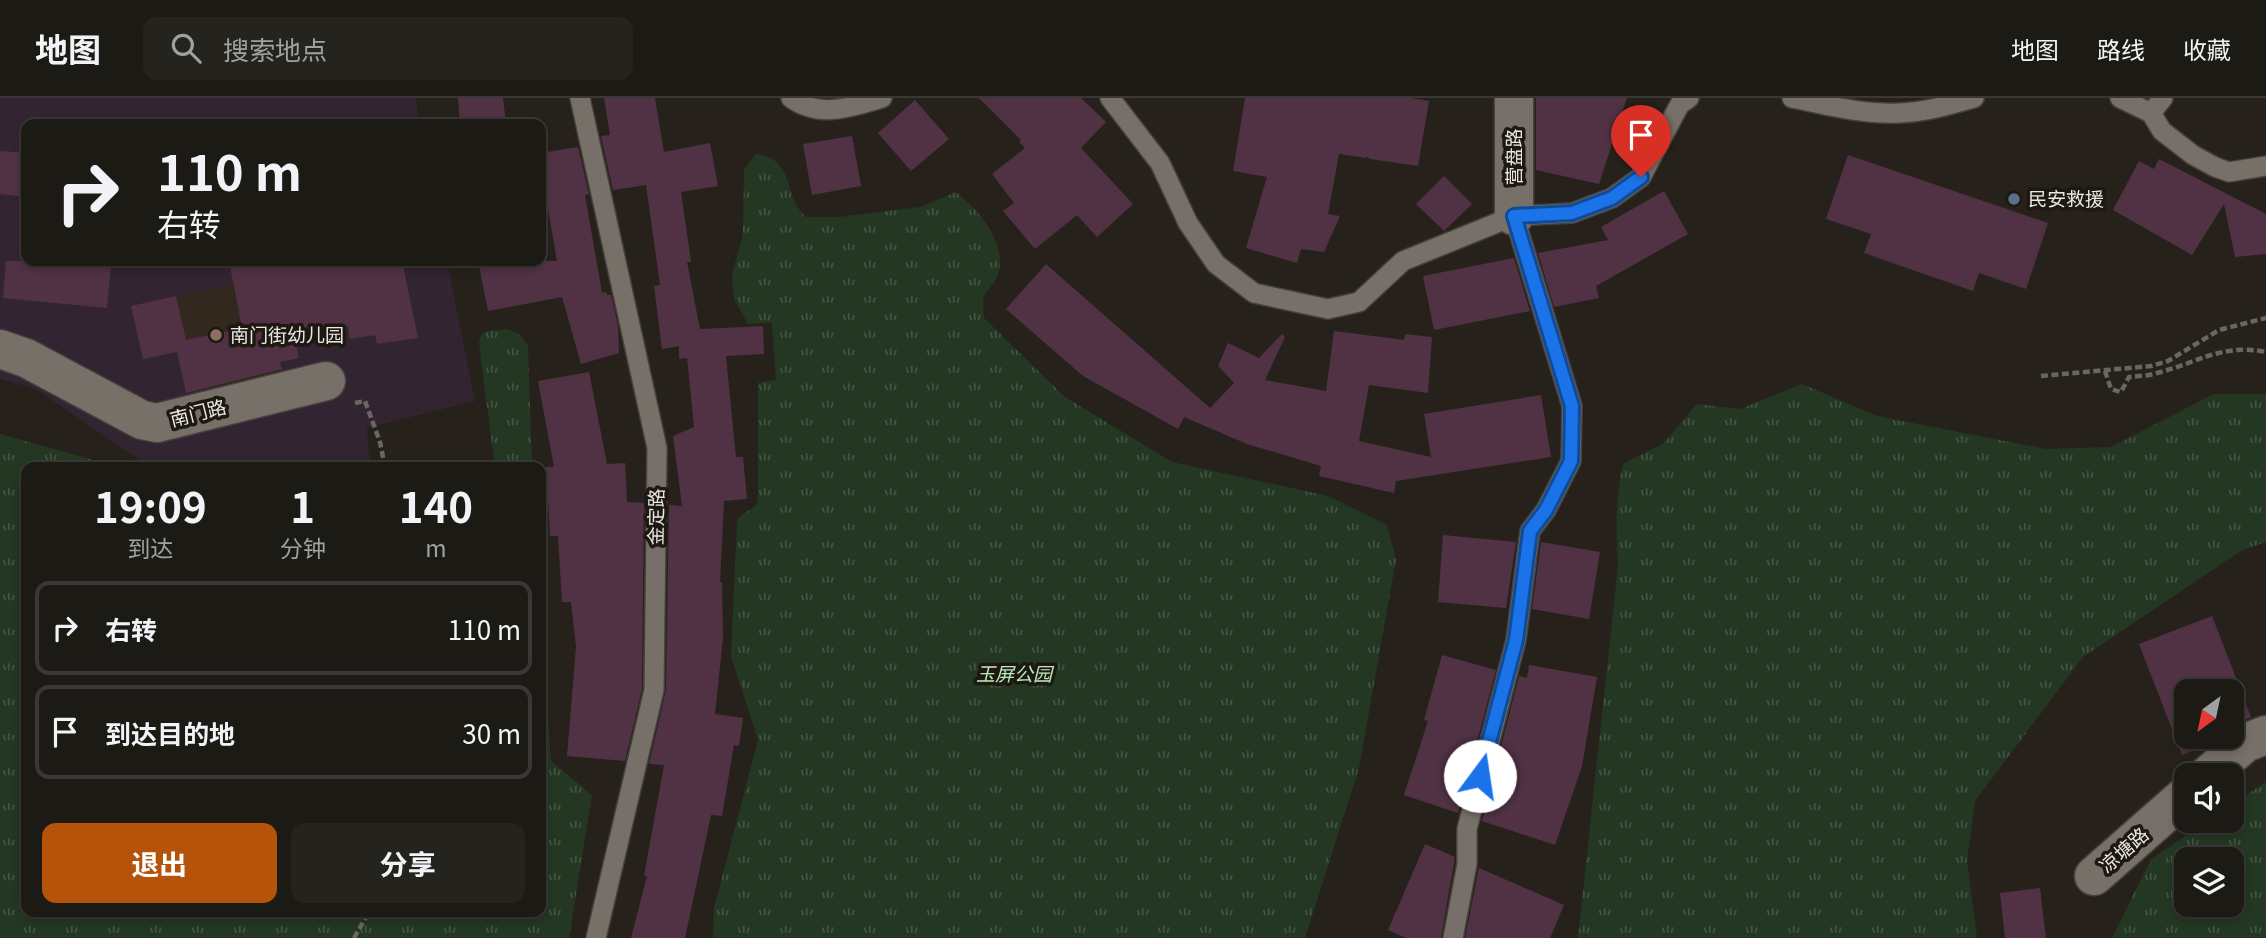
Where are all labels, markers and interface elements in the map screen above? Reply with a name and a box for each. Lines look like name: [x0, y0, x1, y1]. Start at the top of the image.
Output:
search box: [143, 17, 633, 80]
text: 地图: [35, 24, 101, 72]
icon: search: [167, 29, 205, 67]
text: 搜索地点: [223, 30, 327, 67]
text: 地图: [2011, 31, 2059, 66]
text: 路线: [2097, 31, 2145, 66]
text: 收藏: [2183, 31, 2231, 66]
pin: [1611, 105, 1671, 177]
icon: arrive: [1622, 116, 1660, 154]
street label: 营盘路: [1499, 128, 1526, 186]
text: 110 m: [157, 134, 302, 205]
icon: right: [42, 147, 133, 238]
place label: 民安救援: [2028, 184, 2104, 211]
marker: 民安救援: [2006, 191, 2022, 207]
text: 右转: [157, 200, 221, 246]
place label: 南门街幼儿园: [230, 320, 344, 347]
marker: 南门街幼儿园: [208, 327, 224, 343]
street label: 南门路: [167, 392, 229, 432]
text: 19:09: [94, 474, 207, 535]
text: 1: [290, 474, 315, 535]
text: 140: [399, 474, 473, 535]
street label: 金定路: [641, 488, 668, 546]
text: 到达: [127, 530, 173, 564]
text: 分钟: [280, 530, 326, 564]
text: m: [425, 530, 447, 564]
icon: right: [46, 609, 84, 647]
text: 右转: [105, 610, 157, 647]
text: 110 m: [448, 610, 521, 647]
park label: 玉屏公园: [976, 659, 1055, 686]
north arrow: [2174, 679, 2244, 749]
map controls: [2174, 679, 2244, 917]
icon: arrive: [46, 713, 84, 751]
text: 到达目的地: [105, 714, 235, 751]
text: 30 m: [462, 714, 521, 751]
position arrow: [1443, 739, 1517, 813]
button: sound: [2174, 763, 2244, 833]
street label: 凉塘路: [2093, 820, 2153, 878]
button: 退出: [42, 823, 277, 903]
button: 分享: [291, 823, 525, 903]
button: layers: [2174, 847, 2244, 917]

